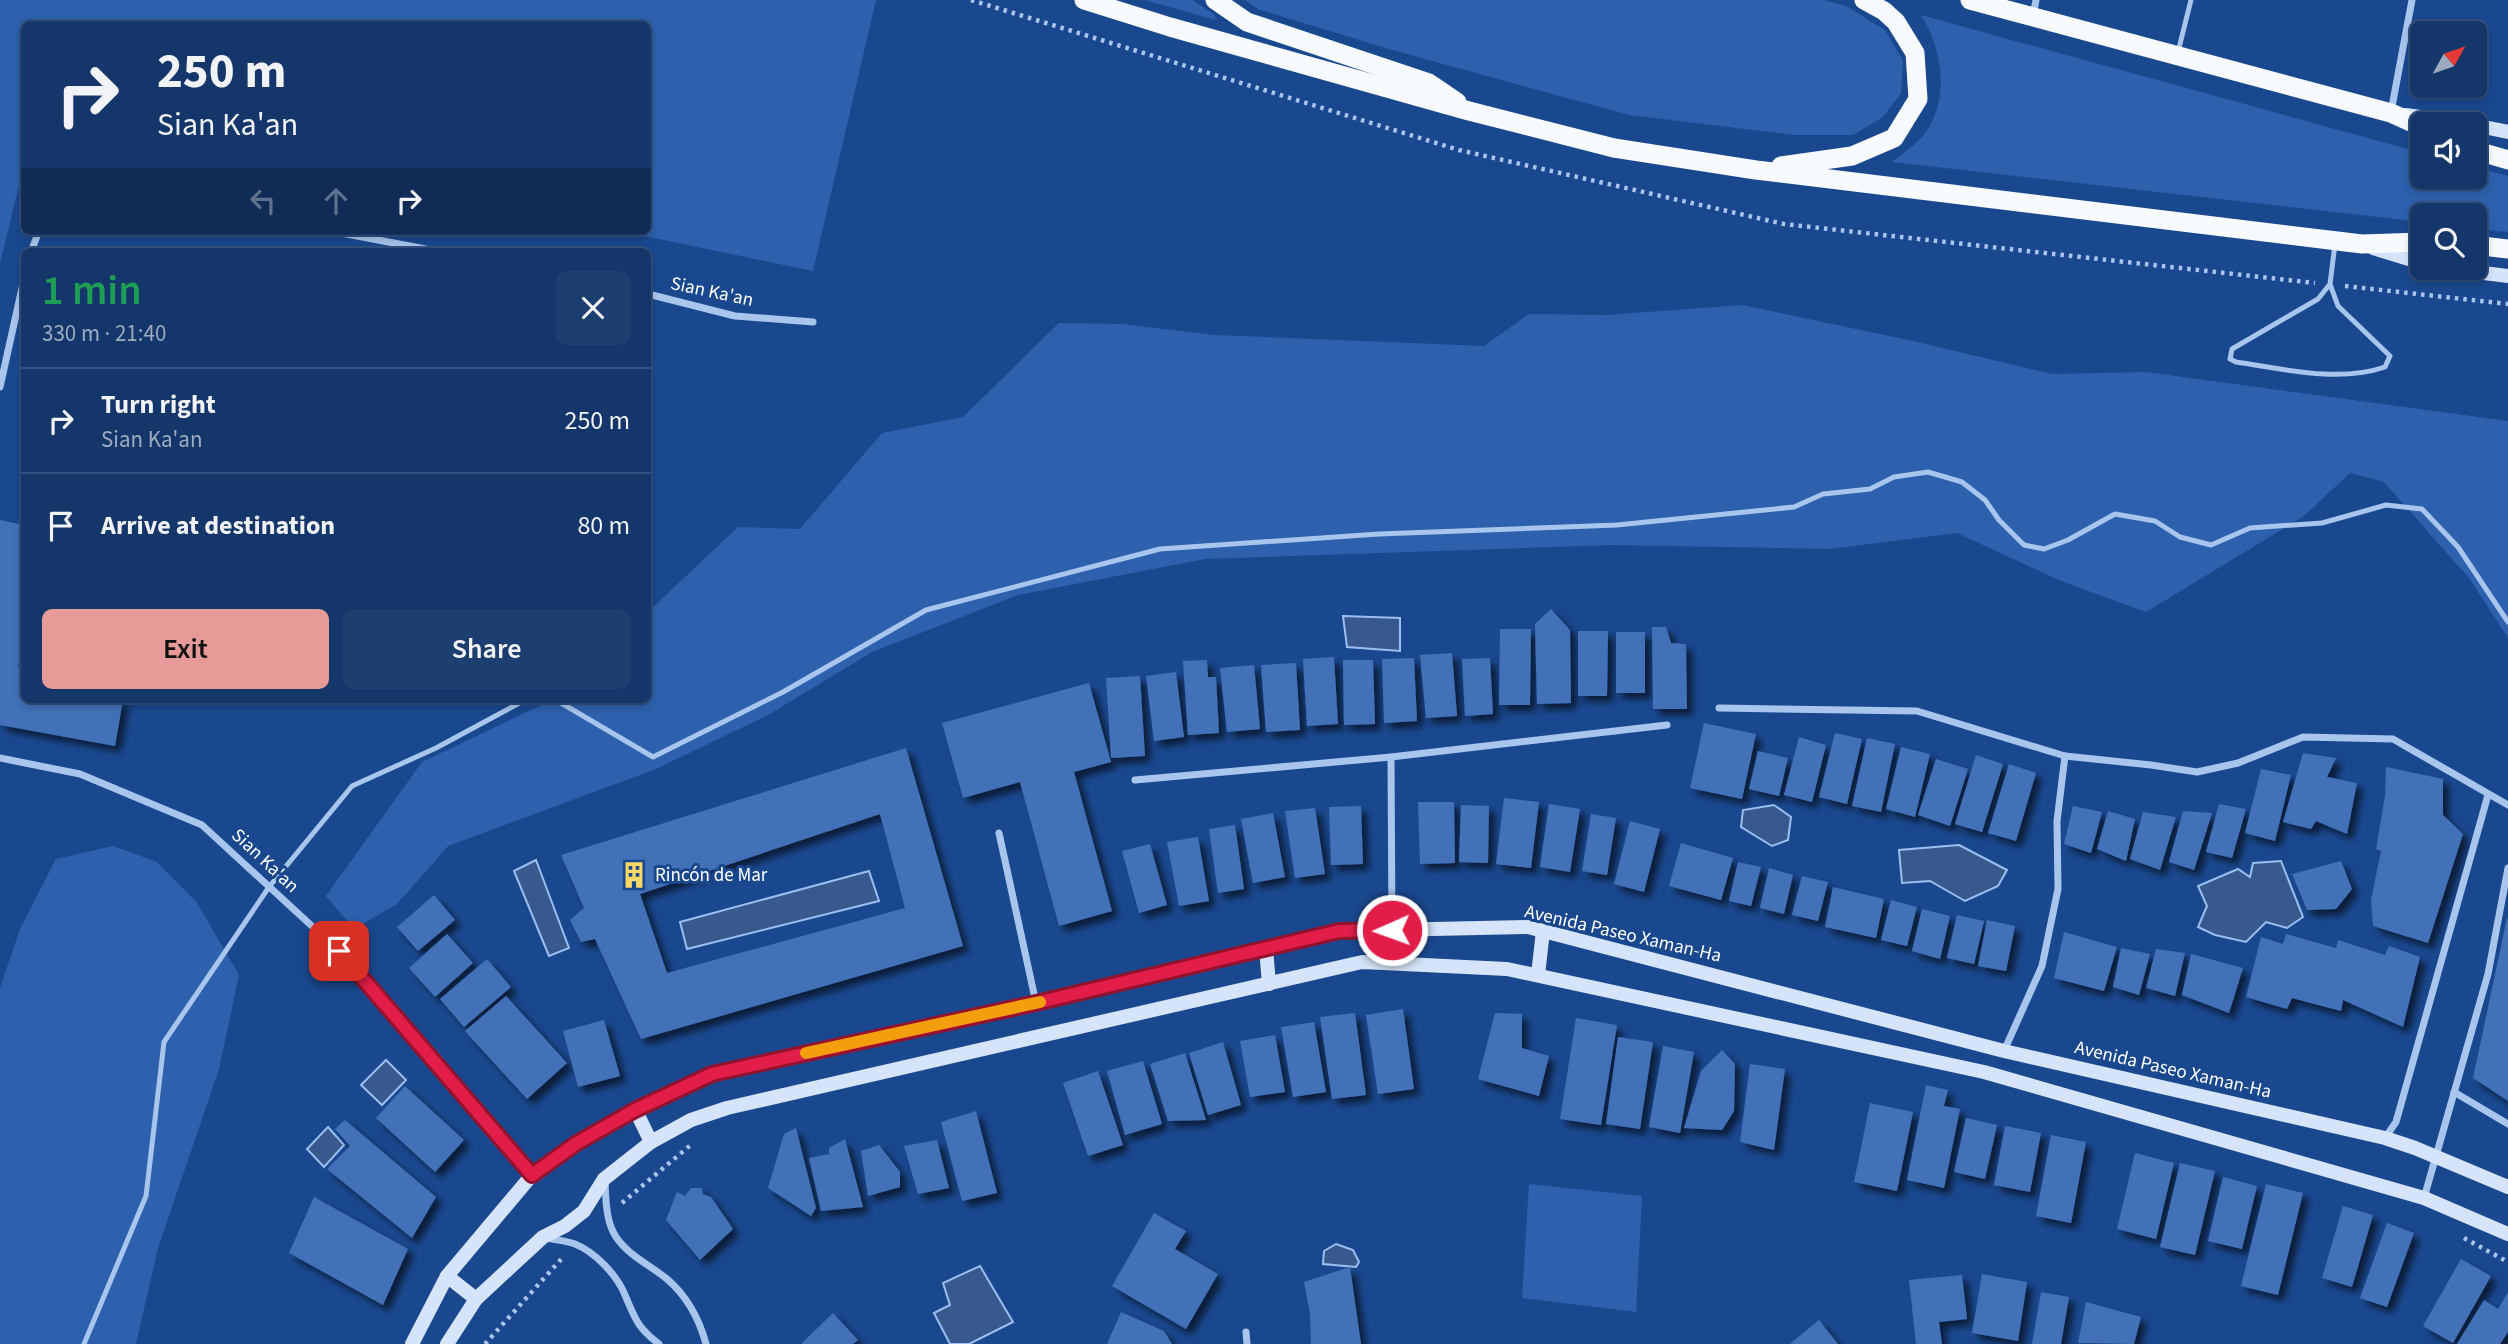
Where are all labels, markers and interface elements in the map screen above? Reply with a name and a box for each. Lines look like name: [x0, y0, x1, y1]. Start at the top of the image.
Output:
north arrow: [2410, 21, 2487, 98]
map controls: [2410, 21, 2487, 280]
text: 250 m: [157, 37, 286, 107]
icon: right: [42, 49, 133, 140]
text: Sian Ka'an: [157, 102, 298, 148]
button: sound: [2410, 112, 2487, 189]
icon: left: [244, 182, 282, 220]
icon: ahead: [317, 182, 355, 220]
icon: right: [390, 182, 428, 220]
button: search: [2410, 203, 2487, 280]
text: 1 min: [42, 261, 142, 321]
street label: Sian Ka'an: [668, 270, 756, 314]
button: close: [556, 271, 630, 345]
text: 330 m · 21:40: [42, 317, 166, 350]
text: Turn right: [101, 386, 216, 423]
icon: right: [42, 402, 80, 440]
text: 250 m: [564, 402, 630, 439]
text: Sian Ka'an: [101, 423, 203, 456]
icon: arrive: [42, 507, 80, 545]
text: Arrive at destination: [101, 507, 335, 544]
text: 80 m: [577, 507, 630, 544]
button: Exit: [42, 609, 329, 689]
button: Share: [343, 609, 630, 689]
street label: Sian Ka'an: [225, 823, 305, 899]
building icon: Rincón de Mar: [619, 860, 649, 890]
place label: Rincón de Mar: [655, 862, 768, 889]
position arrow: [1355, 893, 1429, 967]
street label: Avenida Paseo Xaman-Ha: [1522, 898, 1724, 970]
pin: [309, 921, 369, 981]
icon: arrive: [320, 932, 358, 970]
street label: Avenida Paseo Xaman-Ha: [2072, 1034, 2274, 1106]

